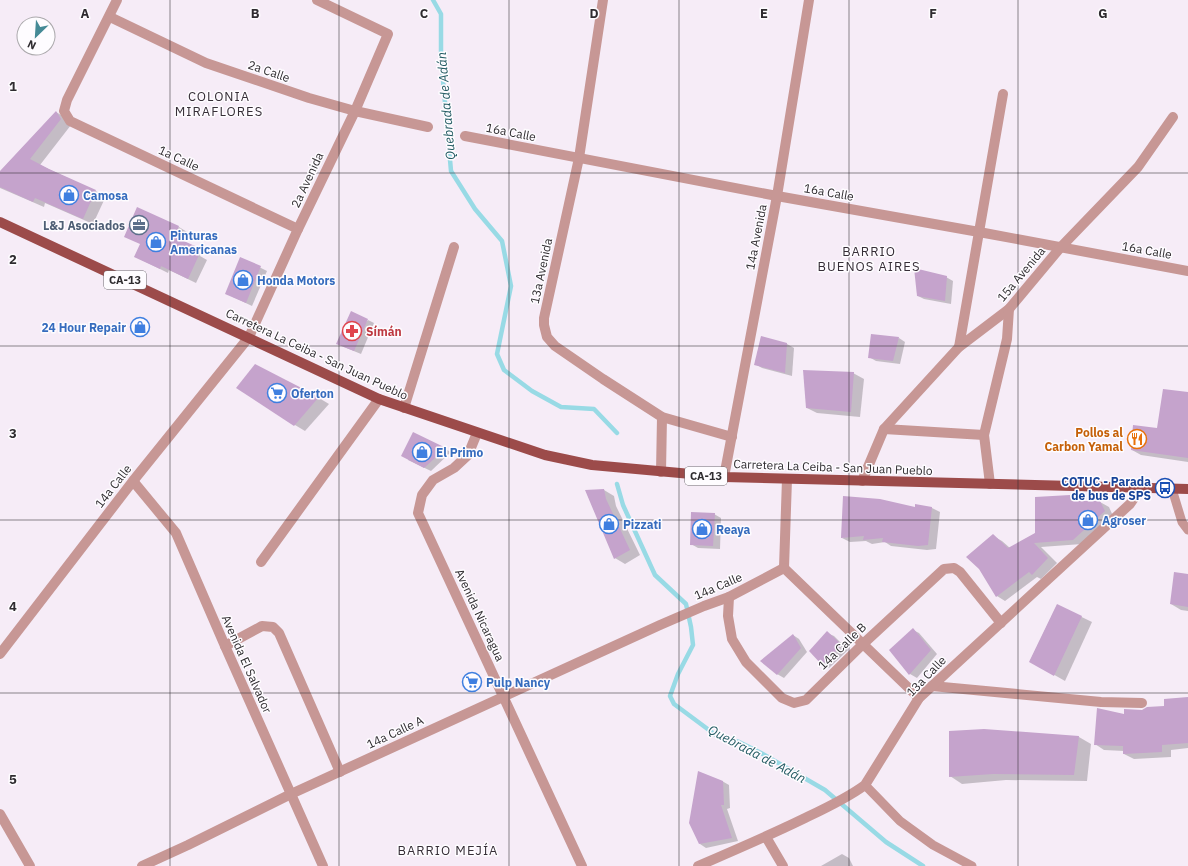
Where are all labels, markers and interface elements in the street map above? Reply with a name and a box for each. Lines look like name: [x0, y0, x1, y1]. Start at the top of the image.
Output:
text: A: [81, 5, 90, 22]
text: B: [251, 5, 260, 22]
text: C: [420, 5, 429, 22]
text: D: [589, 5, 599, 22]
text: E: [760, 5, 768, 22]
text: F: [929, 5, 937, 22]
text: G: [1098, 5, 1108, 22]
north arrow: [16, 16, 56, 56]
text: N: [25, 37, 38, 53]
water label: Quebrada de Adán: [433, 51, 459, 161]
street label: 2a Calle: [246, 57, 292, 85]
text: 1: [9, 78, 17, 95]
district label: COLONIA MIRAFLORES: [175, 88, 263, 120]
street label: 16a Calle: [485, 120, 538, 144]
street label: 1a Calle: [156, 142, 202, 174]
street label: 2a Avenida: [288, 149, 327, 210]
street label: 16a Calle: [803, 180, 856, 204]
shop icon: Camosa: [58, 184, 80, 206]
place label: Camosa: [83, 188, 128, 203]
street label: 14a Avenida: [742, 202, 770, 271]
office icon: L&J Asociados: [128, 214, 150, 236]
place label: L&J Asociados: [43, 218, 125, 233]
place label: Pinturas Americanas: [170, 228, 237, 257]
shop icon: Pinturas Americanas: [145, 231, 167, 253]
street label: 13a Avenida: [527, 236, 555, 305]
street label: 16a Calle: [1121, 238, 1174, 262]
district label: BARRIO BUENOS AIRES: [818, 243, 920, 275]
street label: 15a Avenida: [994, 243, 1049, 304]
text: 2: [9, 251, 17, 268]
shop icon: Honda Motors: [232, 269, 254, 291]
road number: CA-13: [104, 271, 146, 289]
place label: Honda Motors: [257, 273, 335, 288]
street label: Carretera La Ceiba - San Juan Pueblo: [224, 305, 411, 403]
shop icon: 24 Hour Repair: [129, 316, 151, 338]
place label: 24 Hour Repair: [41, 320, 126, 335]
pharmacy icon: Símán: [341, 320, 363, 342]
place label: Símán: [366, 324, 402, 339]
supermarket icon: Oferton: [266, 382, 288, 404]
place label: Oferton: [291, 386, 334, 401]
text: 3: [9, 425, 17, 442]
place label: Pollos al Carbon Yamal: [1044, 425, 1123, 454]
restaurant icon: Pollos al Carbon Yamal: [1126, 428, 1148, 450]
shop icon: El Primo: [411, 441, 433, 463]
place label: El Primo: [436, 445, 484, 460]
street label: Carretera La Ceiba - San Juan Pueblo: [733, 456, 933, 478]
street label: 14a Calle: [92, 461, 135, 511]
road number: CA-13: [685, 467, 727, 485]
place label: COTUC - Parada de bus de SPS: [1061, 474, 1151, 503]
bus stop icon: COTUC - Parada de bus de SPS: [1154, 477, 1176, 499]
shop icon: Agroser: [1077, 509, 1099, 531]
shop icon: Pizzati: [598, 513, 620, 535]
place label: Agroser: [1102, 513, 1146, 528]
place label: Pizzati: [623, 517, 662, 532]
shop icon: Reaya: [691, 518, 713, 540]
place label: Reaya: [716, 522, 751, 537]
street label: Avenida Nicaragua: [452, 566, 508, 664]
street label: 14a Calle: [692, 569, 745, 603]
text: 4: [9, 598, 17, 615]
street label: Avenida El Salvador: [219, 613, 276, 716]
street label: 14a Calle B: [815, 619, 869, 673]
street label: 13a Calle: [903, 652, 949, 699]
supermarket icon: Pulp Nancy: [461, 671, 483, 693]
place label: Pulp Nancy: [486, 675, 551, 690]
street label: 14a Calle A: [364, 712, 426, 752]
water label: Quebrada de Adán: [705, 721, 809, 787]
text: 5: [9, 771, 17, 788]
district label: BARRIO MEJÍA: [398, 842, 498, 859]

